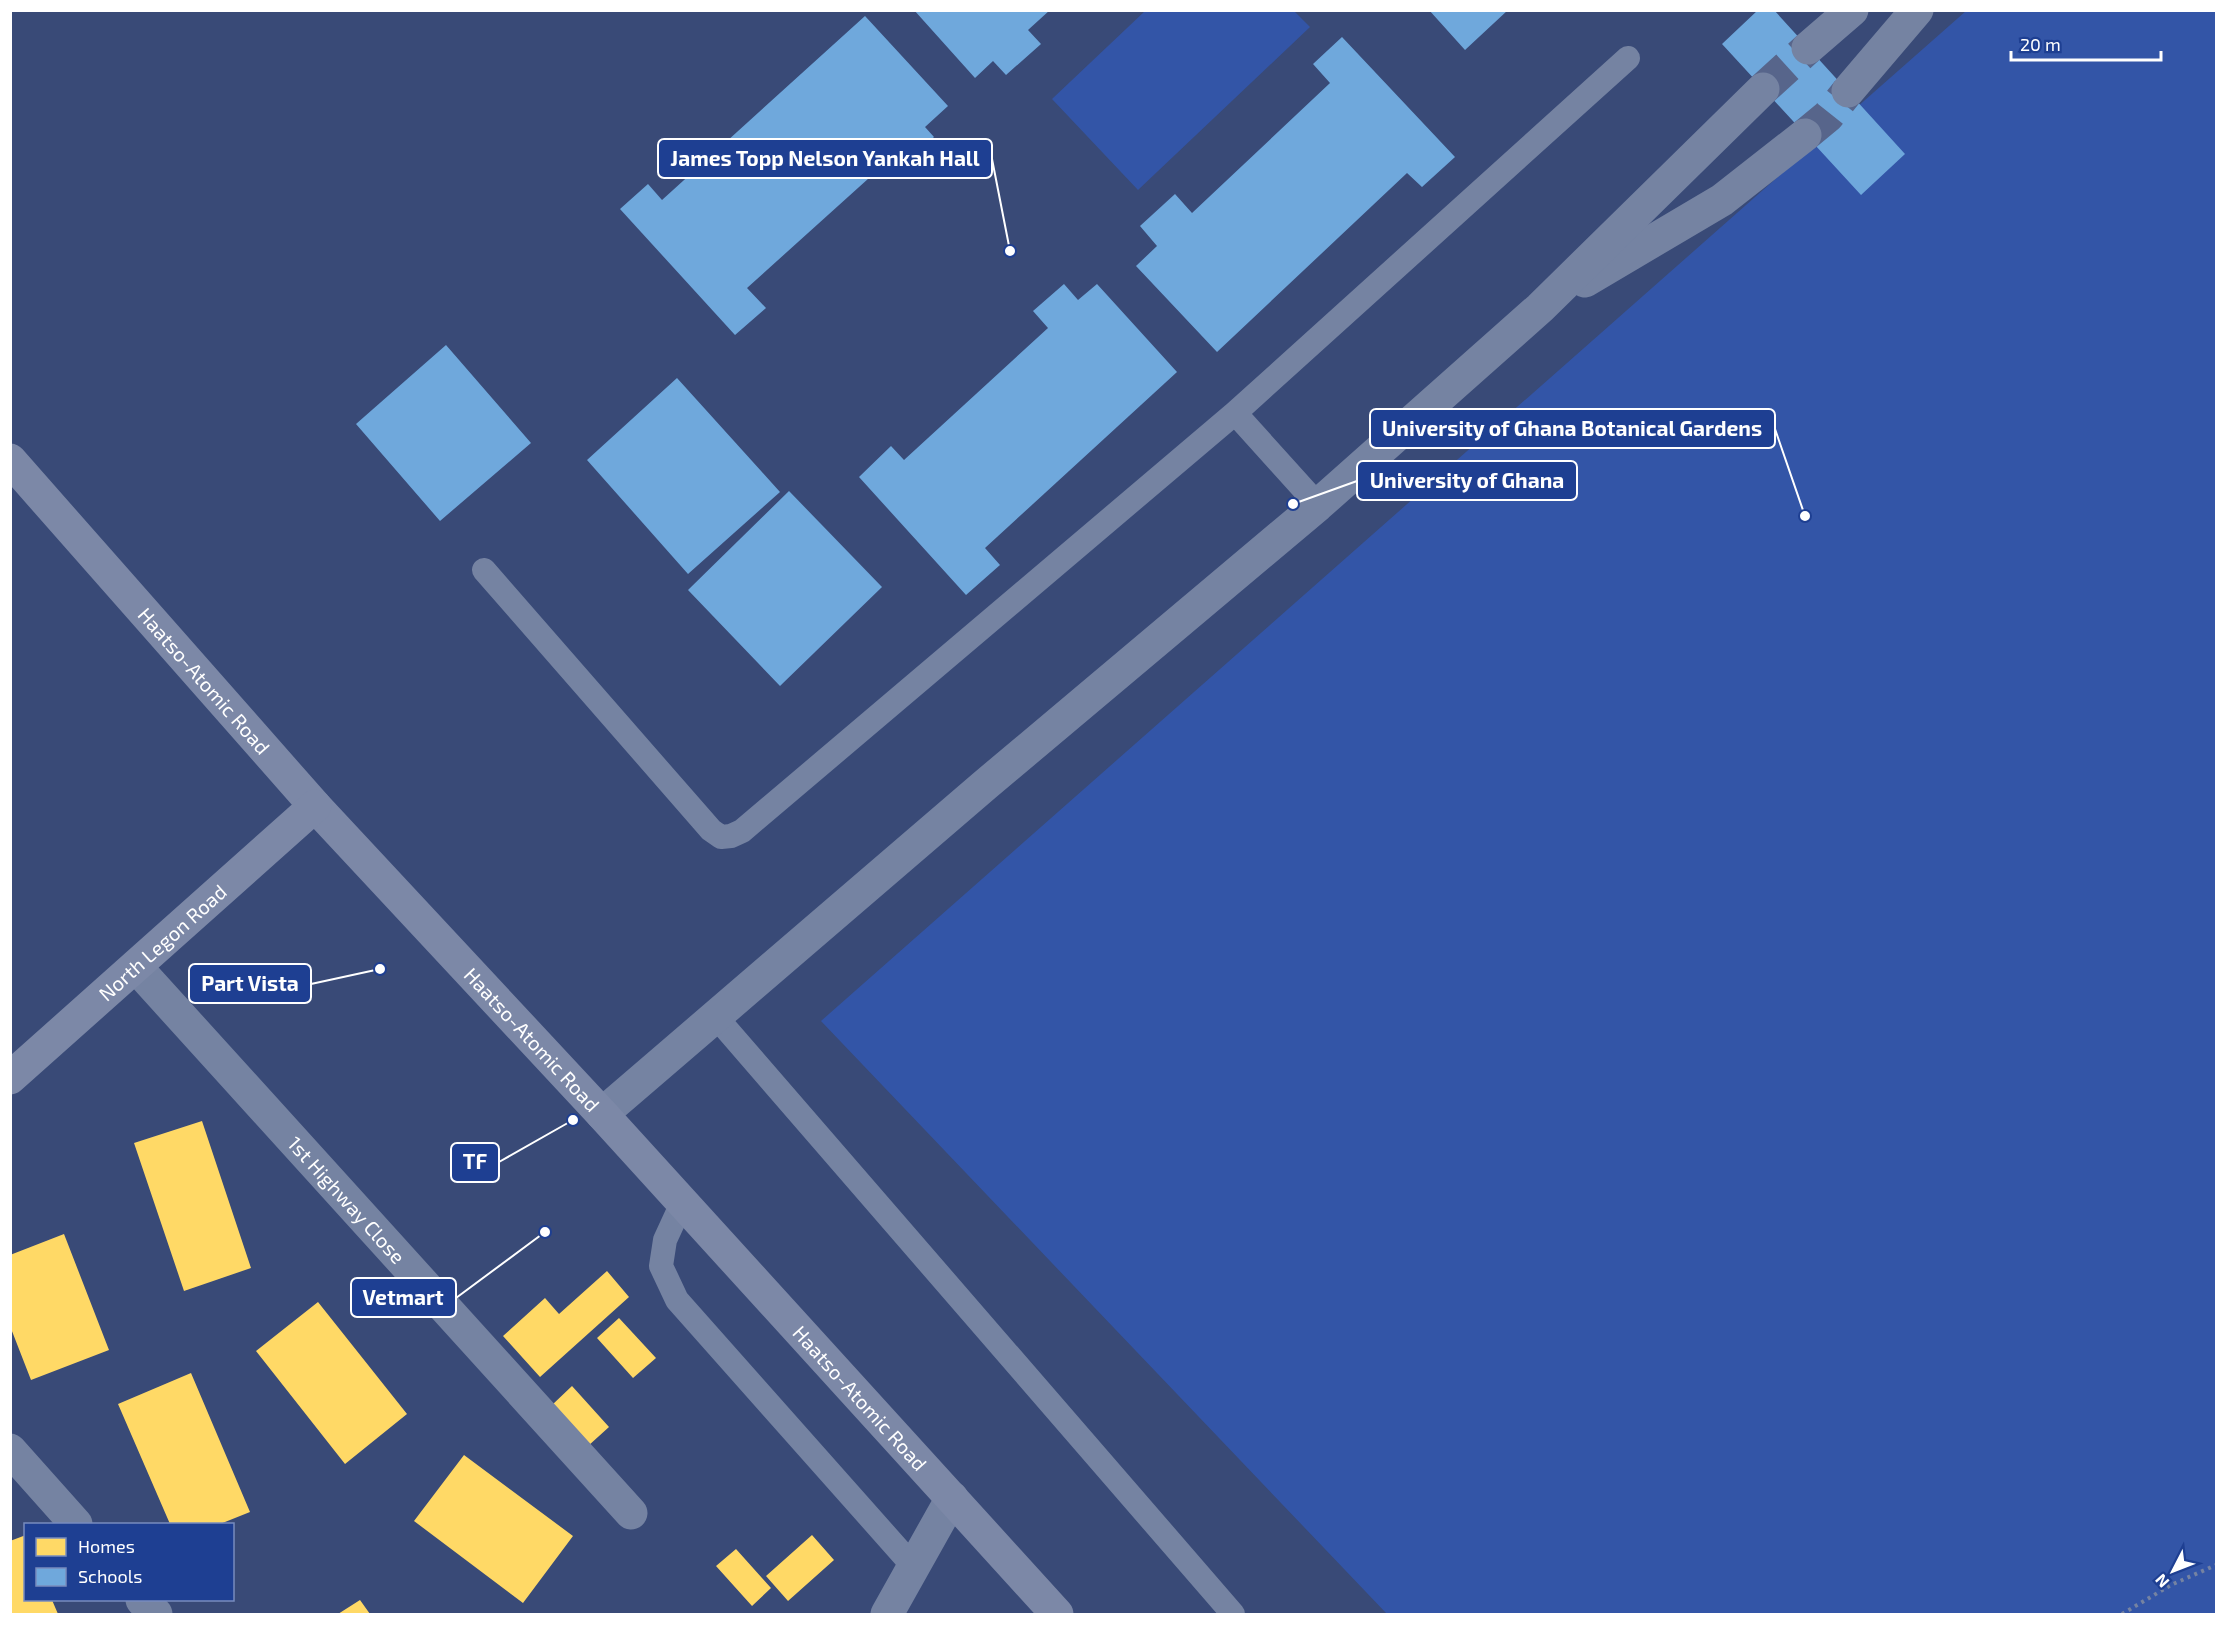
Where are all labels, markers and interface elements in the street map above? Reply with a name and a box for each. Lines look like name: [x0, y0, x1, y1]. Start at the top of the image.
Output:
scale bar: [2011, 24, 2161, 62]
text: 20 m: [2020, 33, 2061, 55]
callout: James Topp Nelson Yankah Hall: [658, 139, 992, 178]
text: James Topp Nelson Yankah Hall: [670, 145, 980, 170]
callout: University of Ghana Botanical Gardens: [1370, 409, 1775, 448]
text: University of Ghana Botanical Gardens: [1382, 415, 1762, 441]
callout: University of Ghana: [1357, 461, 1577, 500]
text: University of Ghana: [1370, 467, 1564, 493]
street label: Haatso-Atomic Road: [133, 602, 275, 759]
street label: North Legon Road: [93, 879, 231, 1005]
street label: Haatso-Atomic Road: [460, 962, 605, 1116]
callout: Part Vista: [189, 964, 311, 1003]
text: Part Vista: [201, 970, 299, 995]
street label: 1st Highway Close: [283, 1131, 411, 1268]
callout: TF: [451, 1143, 499, 1182]
text: TF: [463, 1148, 487, 1173]
callout: Vetmart: [351, 1278, 456, 1317]
text: Vetmart: [362, 1284, 444, 1309]
street label: Haatso-Atomic Road: [788, 1320, 932, 1475]
legend: [24, 1523, 234, 1601]
text: Homes: [78, 1535, 135, 1557]
north arrow: [2143, 1541, 2203, 1601]
text: Schools: [78, 1565, 142, 1587]
text: N: [2151, 1571, 2172, 1592]

